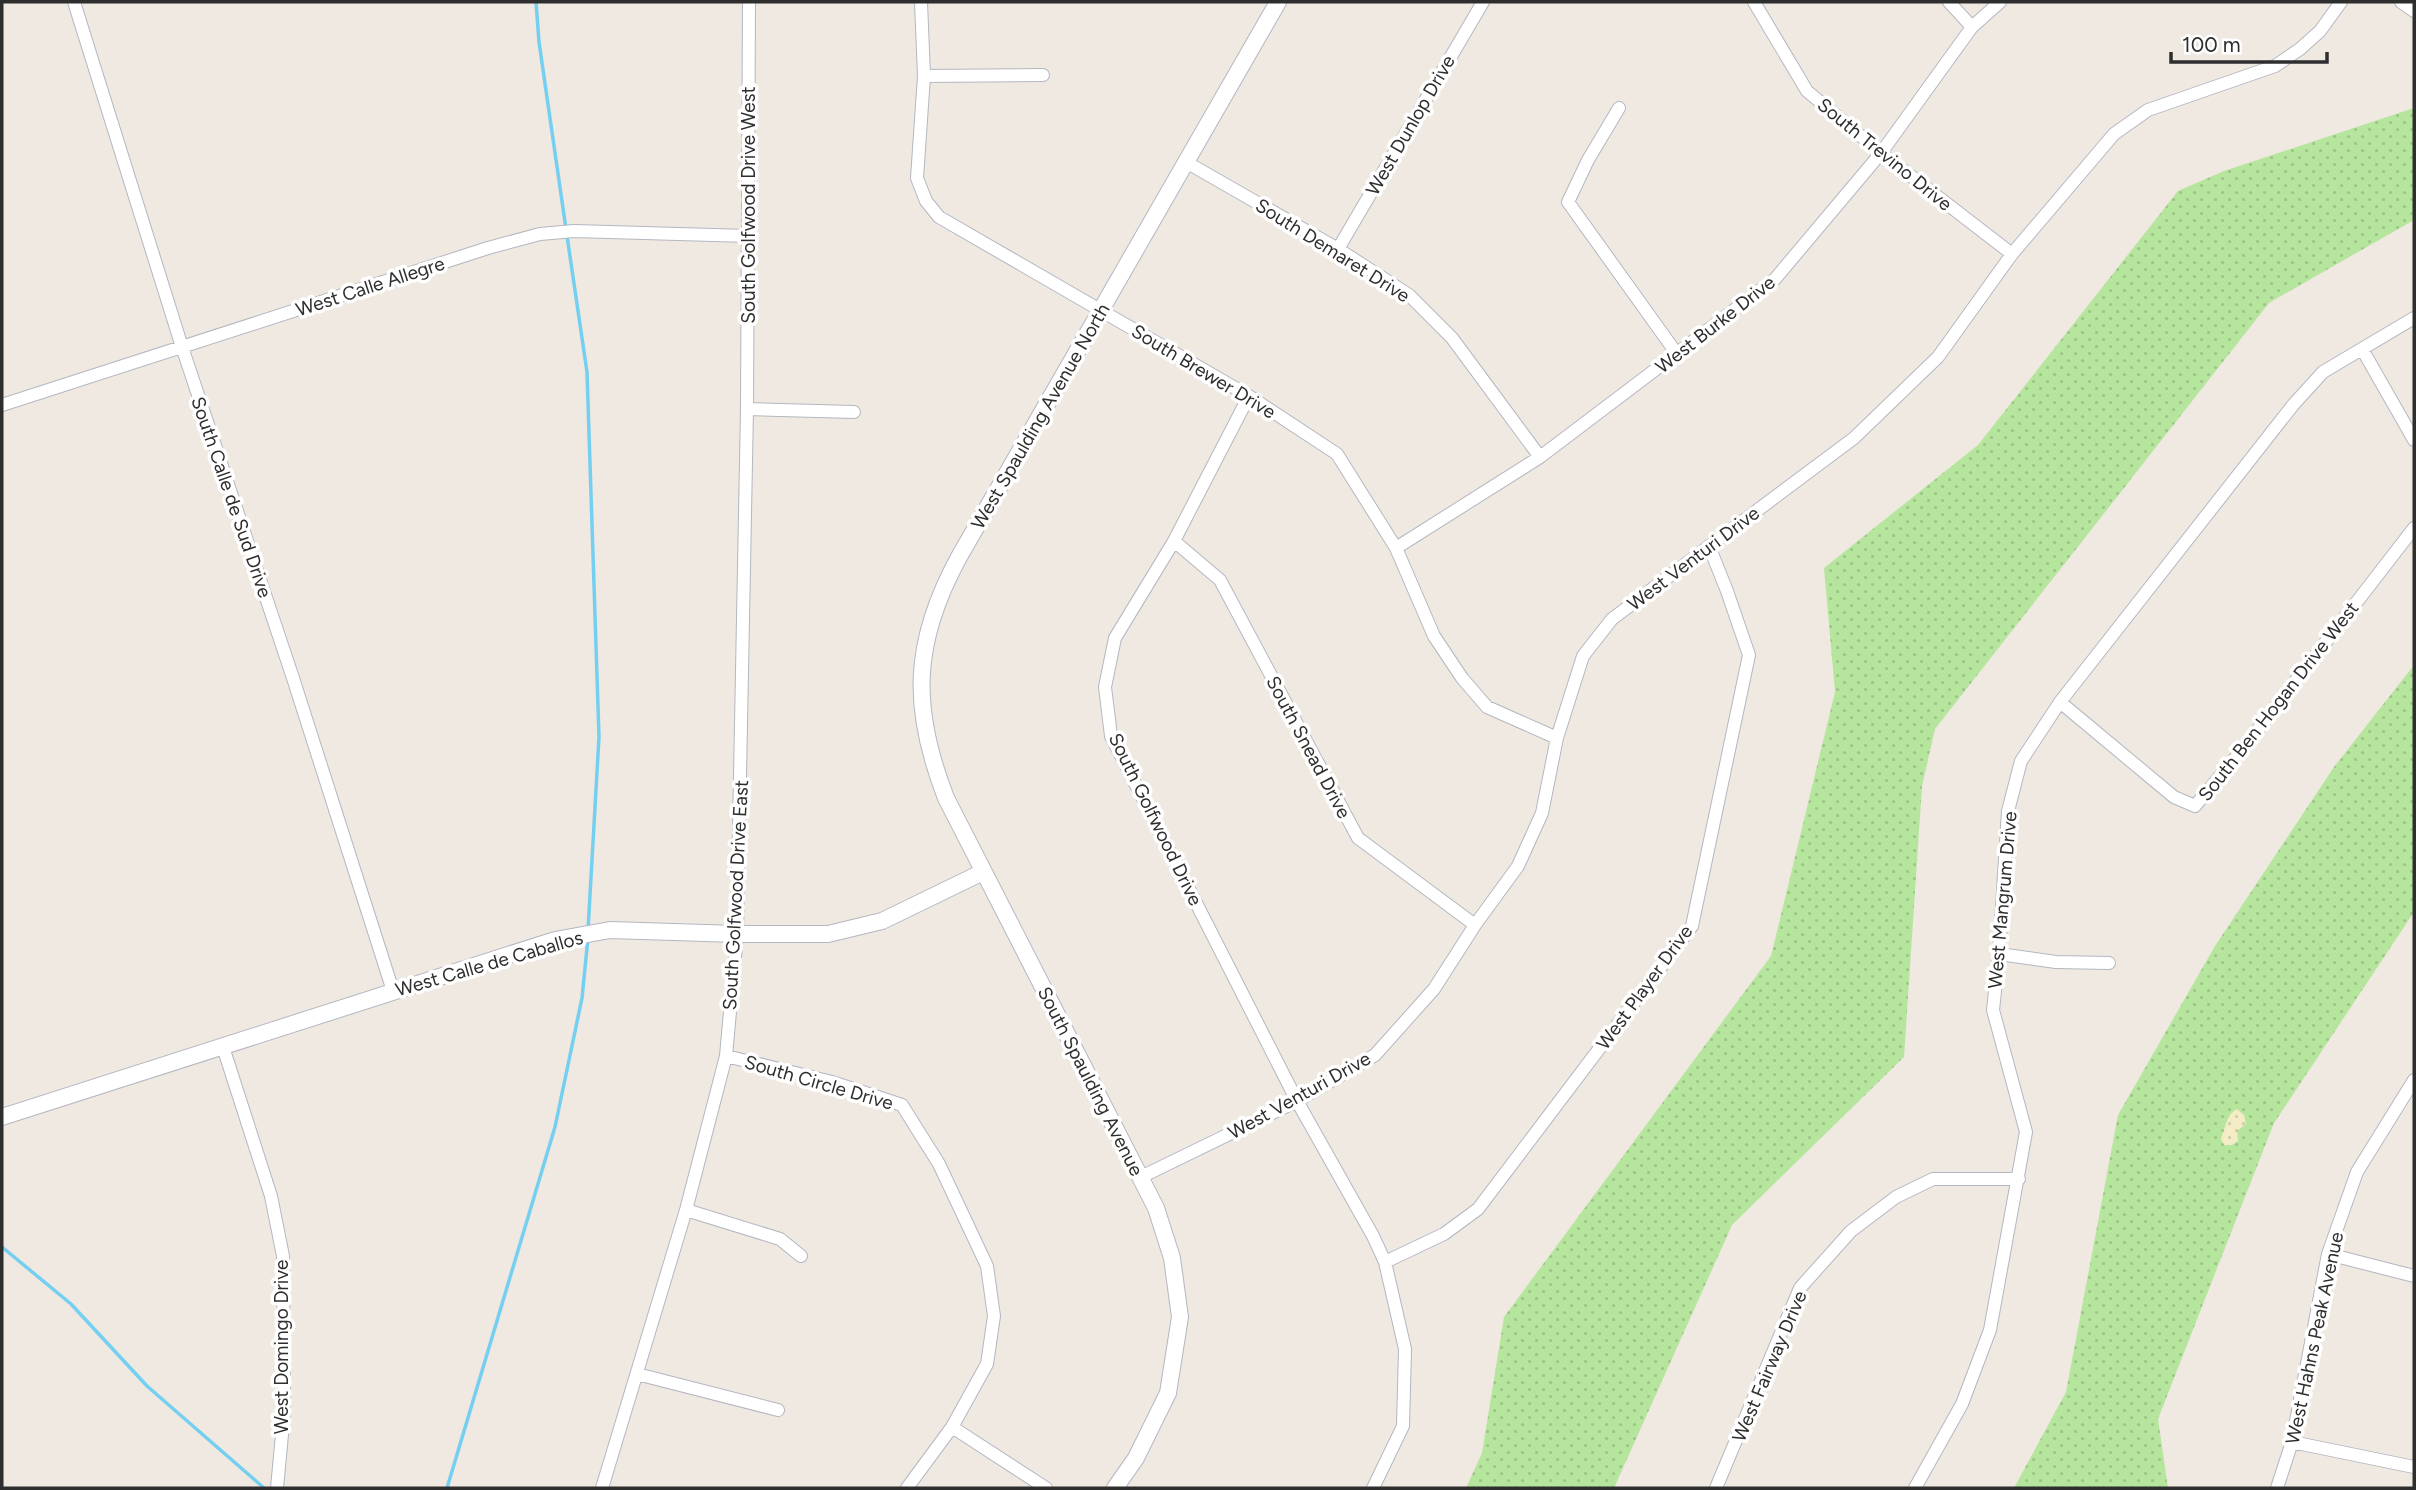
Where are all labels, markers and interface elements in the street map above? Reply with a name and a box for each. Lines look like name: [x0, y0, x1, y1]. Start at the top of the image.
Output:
scale bar: [2171, 21, 2327, 65]
text: 100 m: [2182, 32, 2241, 57]
street label: West Dunlop Drive: [1361, 51, 1460, 199]
street label: South Golfwood Drive West: [737, 86, 760, 324]
street label: South Trevino Drive: [1813, 93, 1957, 216]
street label: South Demaret Drive: [1251, 194, 1414, 307]
street label: West Calle Allegre: [293, 252, 447, 321]
street label: West Burke Drive: [1651, 271, 1780, 378]
street label: West Spaulding Avenue North: [966, 299, 1115, 533]
street label: South Brewer Drive: [1128, 319, 1280, 424]
street label: South Calle de Sud Drive: [186, 394, 277, 601]
street label: West Venturi Drive: [1623, 501, 1764, 615]
street label: South Ben Hogan Drive West: [2193, 597, 2363, 806]
street label: South Snead Drive: [1261, 672, 1356, 822]
street label: South Golfwood Drive: [1104, 729, 1207, 909]
street label: South Golfwood Drive East: [718, 779, 753, 1011]
street label: West Mangrum Drive: [1983, 810, 2022, 990]
street label: West Player Drive: [1591, 920, 1697, 1054]
street label: West Calle de Caballos: [393, 926, 586, 1001]
street label: South Spaulding Avenue: [1033, 983, 1148, 1180]
street label: West Venturi Drive: [1224, 1047, 1374, 1144]
street label: South Circle Drive: [742, 1050, 896, 1115]
street label: West Hahns Peak Avenue: [2281, 1230, 2348, 1446]
street label: West Domingo Drive: [270, 1260, 293, 1434]
street label: West Fairway Drive: [1727, 1287, 1812, 1445]

